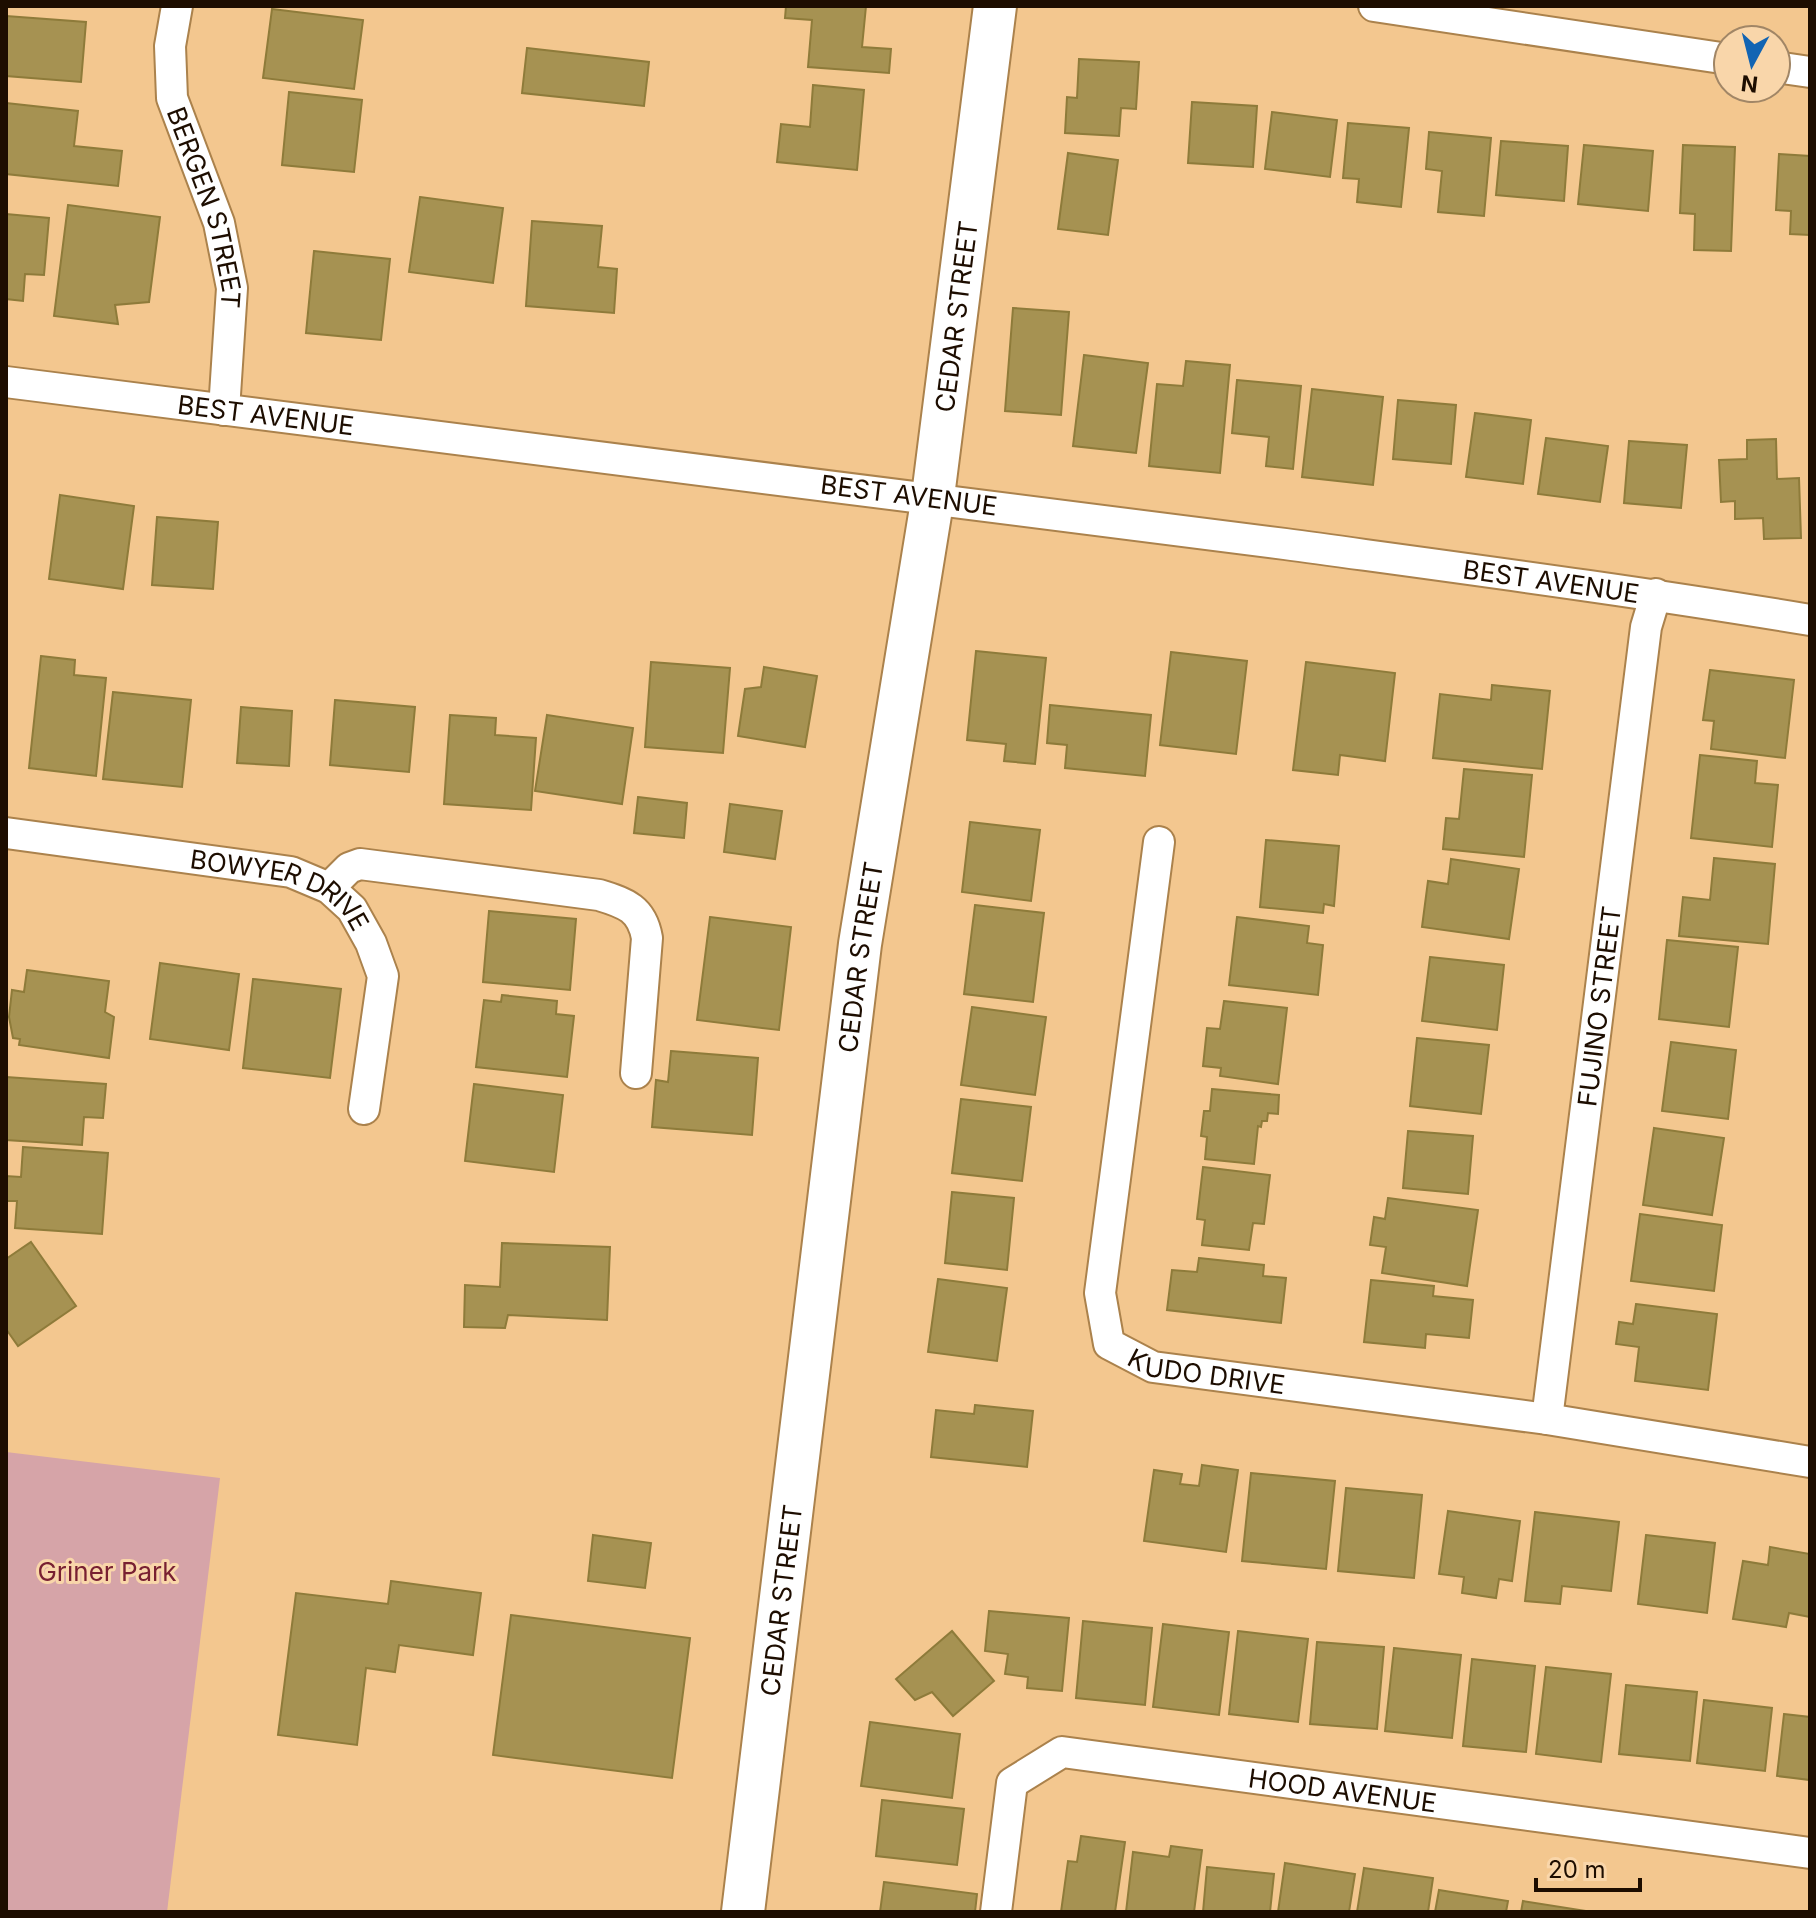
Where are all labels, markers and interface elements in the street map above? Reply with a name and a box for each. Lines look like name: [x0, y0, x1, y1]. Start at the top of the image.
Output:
north arrow: [1712, 24, 1792, 104]
text: N: [1740, 70, 1759, 98]
street label: BERGEN STREET: [161, 102, 248, 309]
street label: CEDAR STREET: [928, 219, 983, 414]
street label: BEST AVENUE: [176, 388, 356, 441]
street label: BEST AVENUE: [819, 468, 999, 521]
street label: BEST AVENUE: [1461, 553, 1642, 609]
street label: BOWYER DRIVE: [188, 843, 376, 936]
street label: CEDAR STREET: [831, 859, 889, 1055]
street label: FUJINO STREET: [1571, 904, 1626, 1108]
street label: KUDO DRIVE: [1123, 1341, 1287, 1400]
street label: CEDAR STREET: [754, 1503, 808, 1698]
park label: Griner Park: [37, 1556, 177, 1587]
street label: HOOD AVENUE: [1247, 1762, 1439, 1818]
scale bar: [1536, 1842, 1640, 1892]
text: 20 m: [1548, 1855, 1606, 1884]

